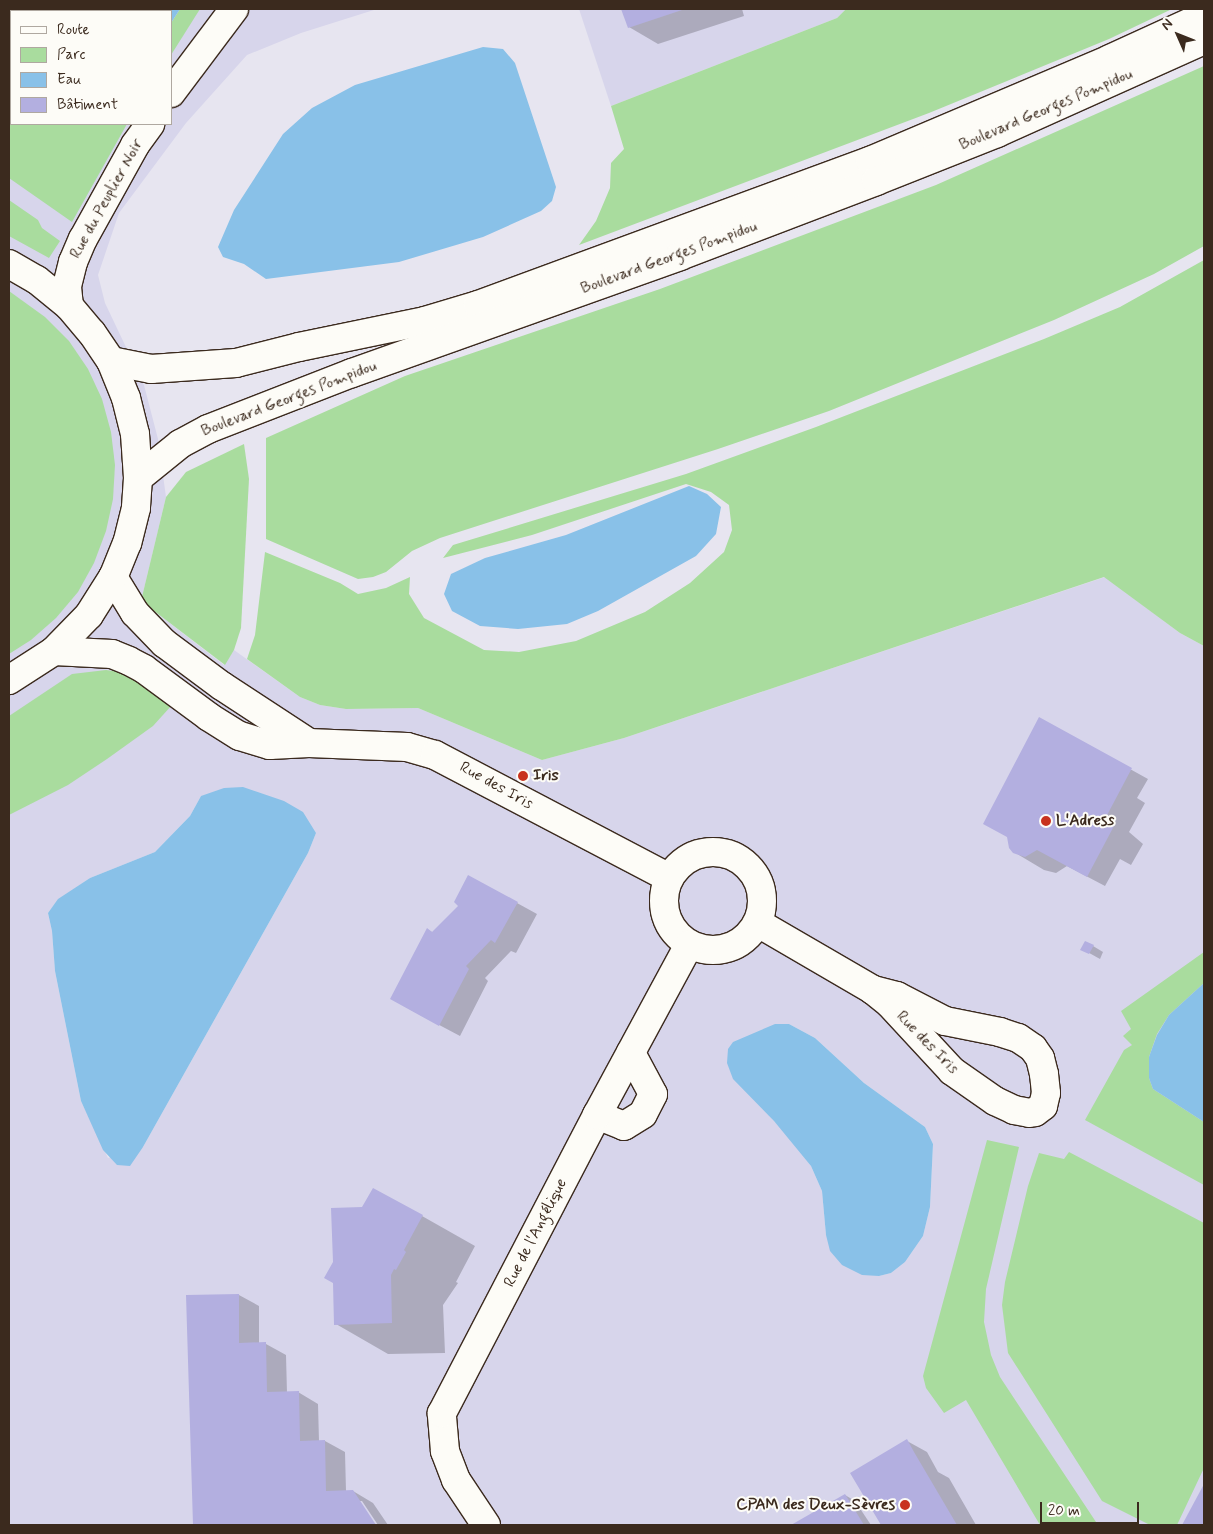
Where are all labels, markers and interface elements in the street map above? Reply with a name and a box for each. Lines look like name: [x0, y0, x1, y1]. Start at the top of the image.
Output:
legend: [10, 10, 172, 125]
north arrow: [1153, 10, 1203, 60]
text: N: [1157, 15, 1177, 34]
text: Route: [57, 20, 90, 40]
text: Parc: [57, 45, 85, 65]
street label: Boulevard Georges Pompidou: [956, 65, 1136, 155]
text: Eau: [57, 70, 81, 90]
text: Bâtiment: [57, 95, 118, 115]
street label: Rue du Peuplier Noir: [67, 137, 147, 261]
street label: Boulevard Georges Pompidou: [578, 217, 760, 299]
street label: Boulevard Georges Pompidou: [198, 357, 380, 441]
street label: Rue des Iris: [456, 758, 536, 814]
place label: Iris: [533, 766, 559, 786]
marker: Iris: [517, 770, 529, 782]
place label: L'Adress: [1056, 811, 1114, 831]
marker: L'Adress: [1040, 815, 1052, 827]
street label: Rue des Iris: [892, 1007, 962, 1079]
street label: Rue de l'Angélique: [500, 1175, 572, 1291]
scale bar: [1043, 1492, 1142, 1524]
place label: CPAM des Deux-Sèvres: [739, 1495, 895, 1515]
marker: CPAM des Deux-Sèvres: [899, 1499, 911, 1511]
text: 20 m: [1048, 1501, 1080, 1521]

